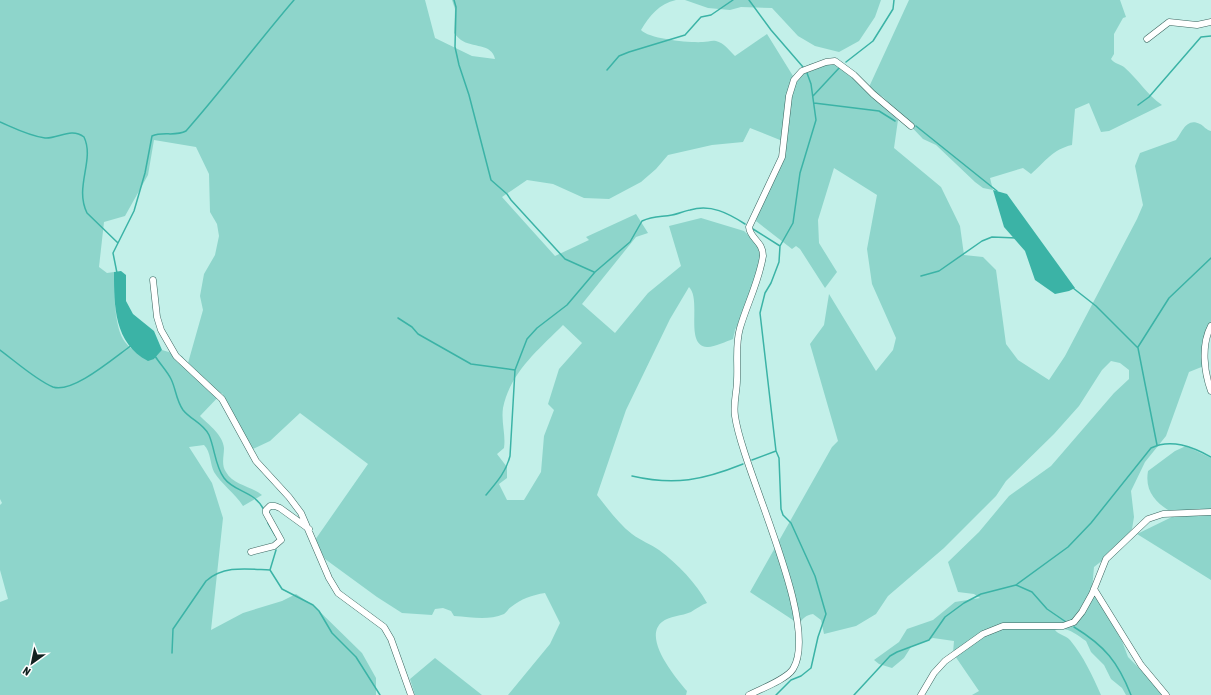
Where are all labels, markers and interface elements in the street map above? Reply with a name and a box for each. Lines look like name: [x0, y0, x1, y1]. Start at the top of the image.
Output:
north arrow: [12, 643, 52, 683]
text: N: [21, 665, 33, 678]

